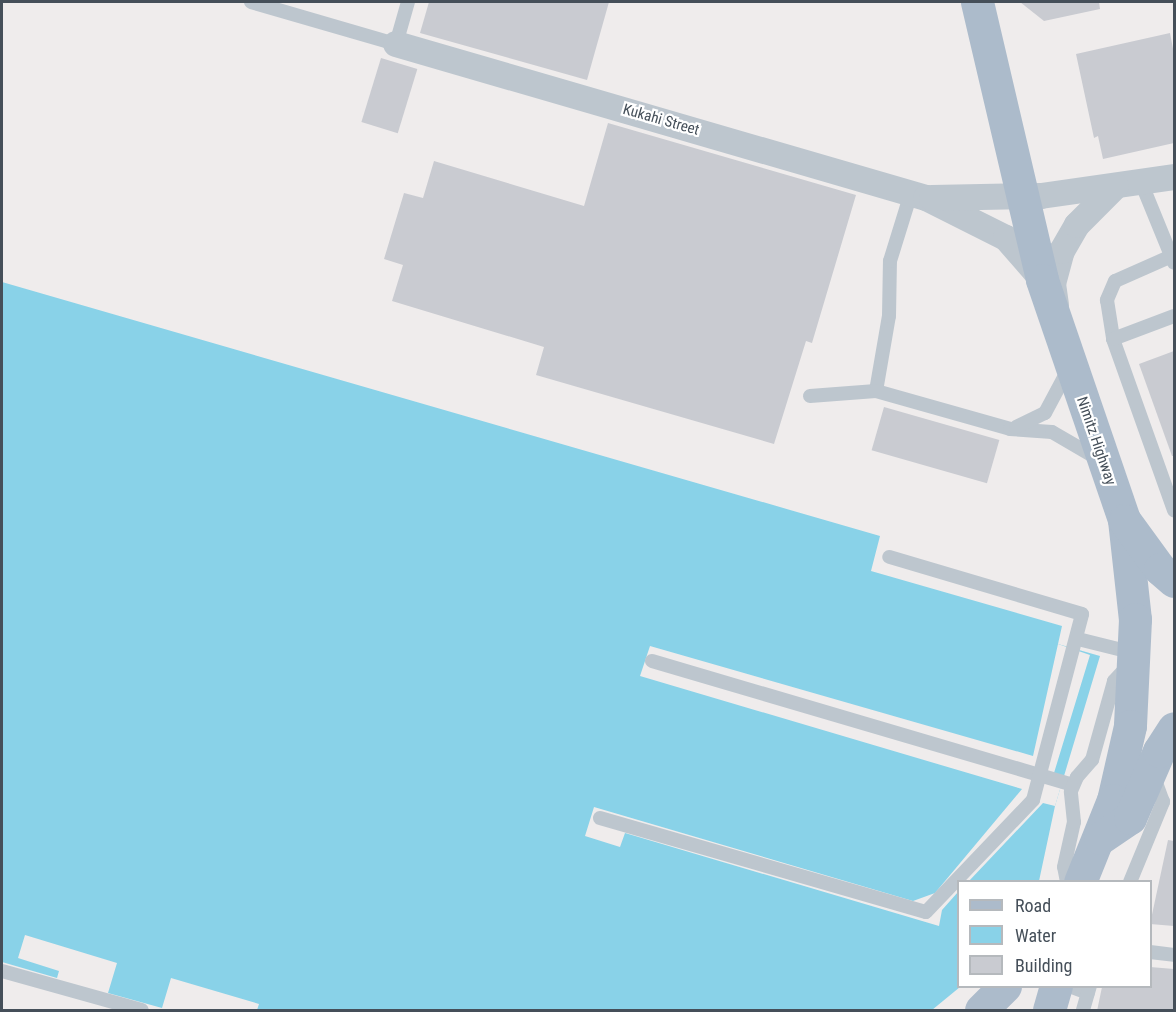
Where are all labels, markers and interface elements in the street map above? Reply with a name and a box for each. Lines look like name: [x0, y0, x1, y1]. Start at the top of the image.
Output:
street label: Kukahi Street: [621, 101, 701, 139]
street label: Nimitz Highway: [1072, 394, 1120, 488]
legend: [957, 880, 1152, 988]
text: Road: [1015, 895, 1051, 916]
text: Water: [1015, 925, 1056, 946]
text: Building: [1015, 955, 1072, 976]

